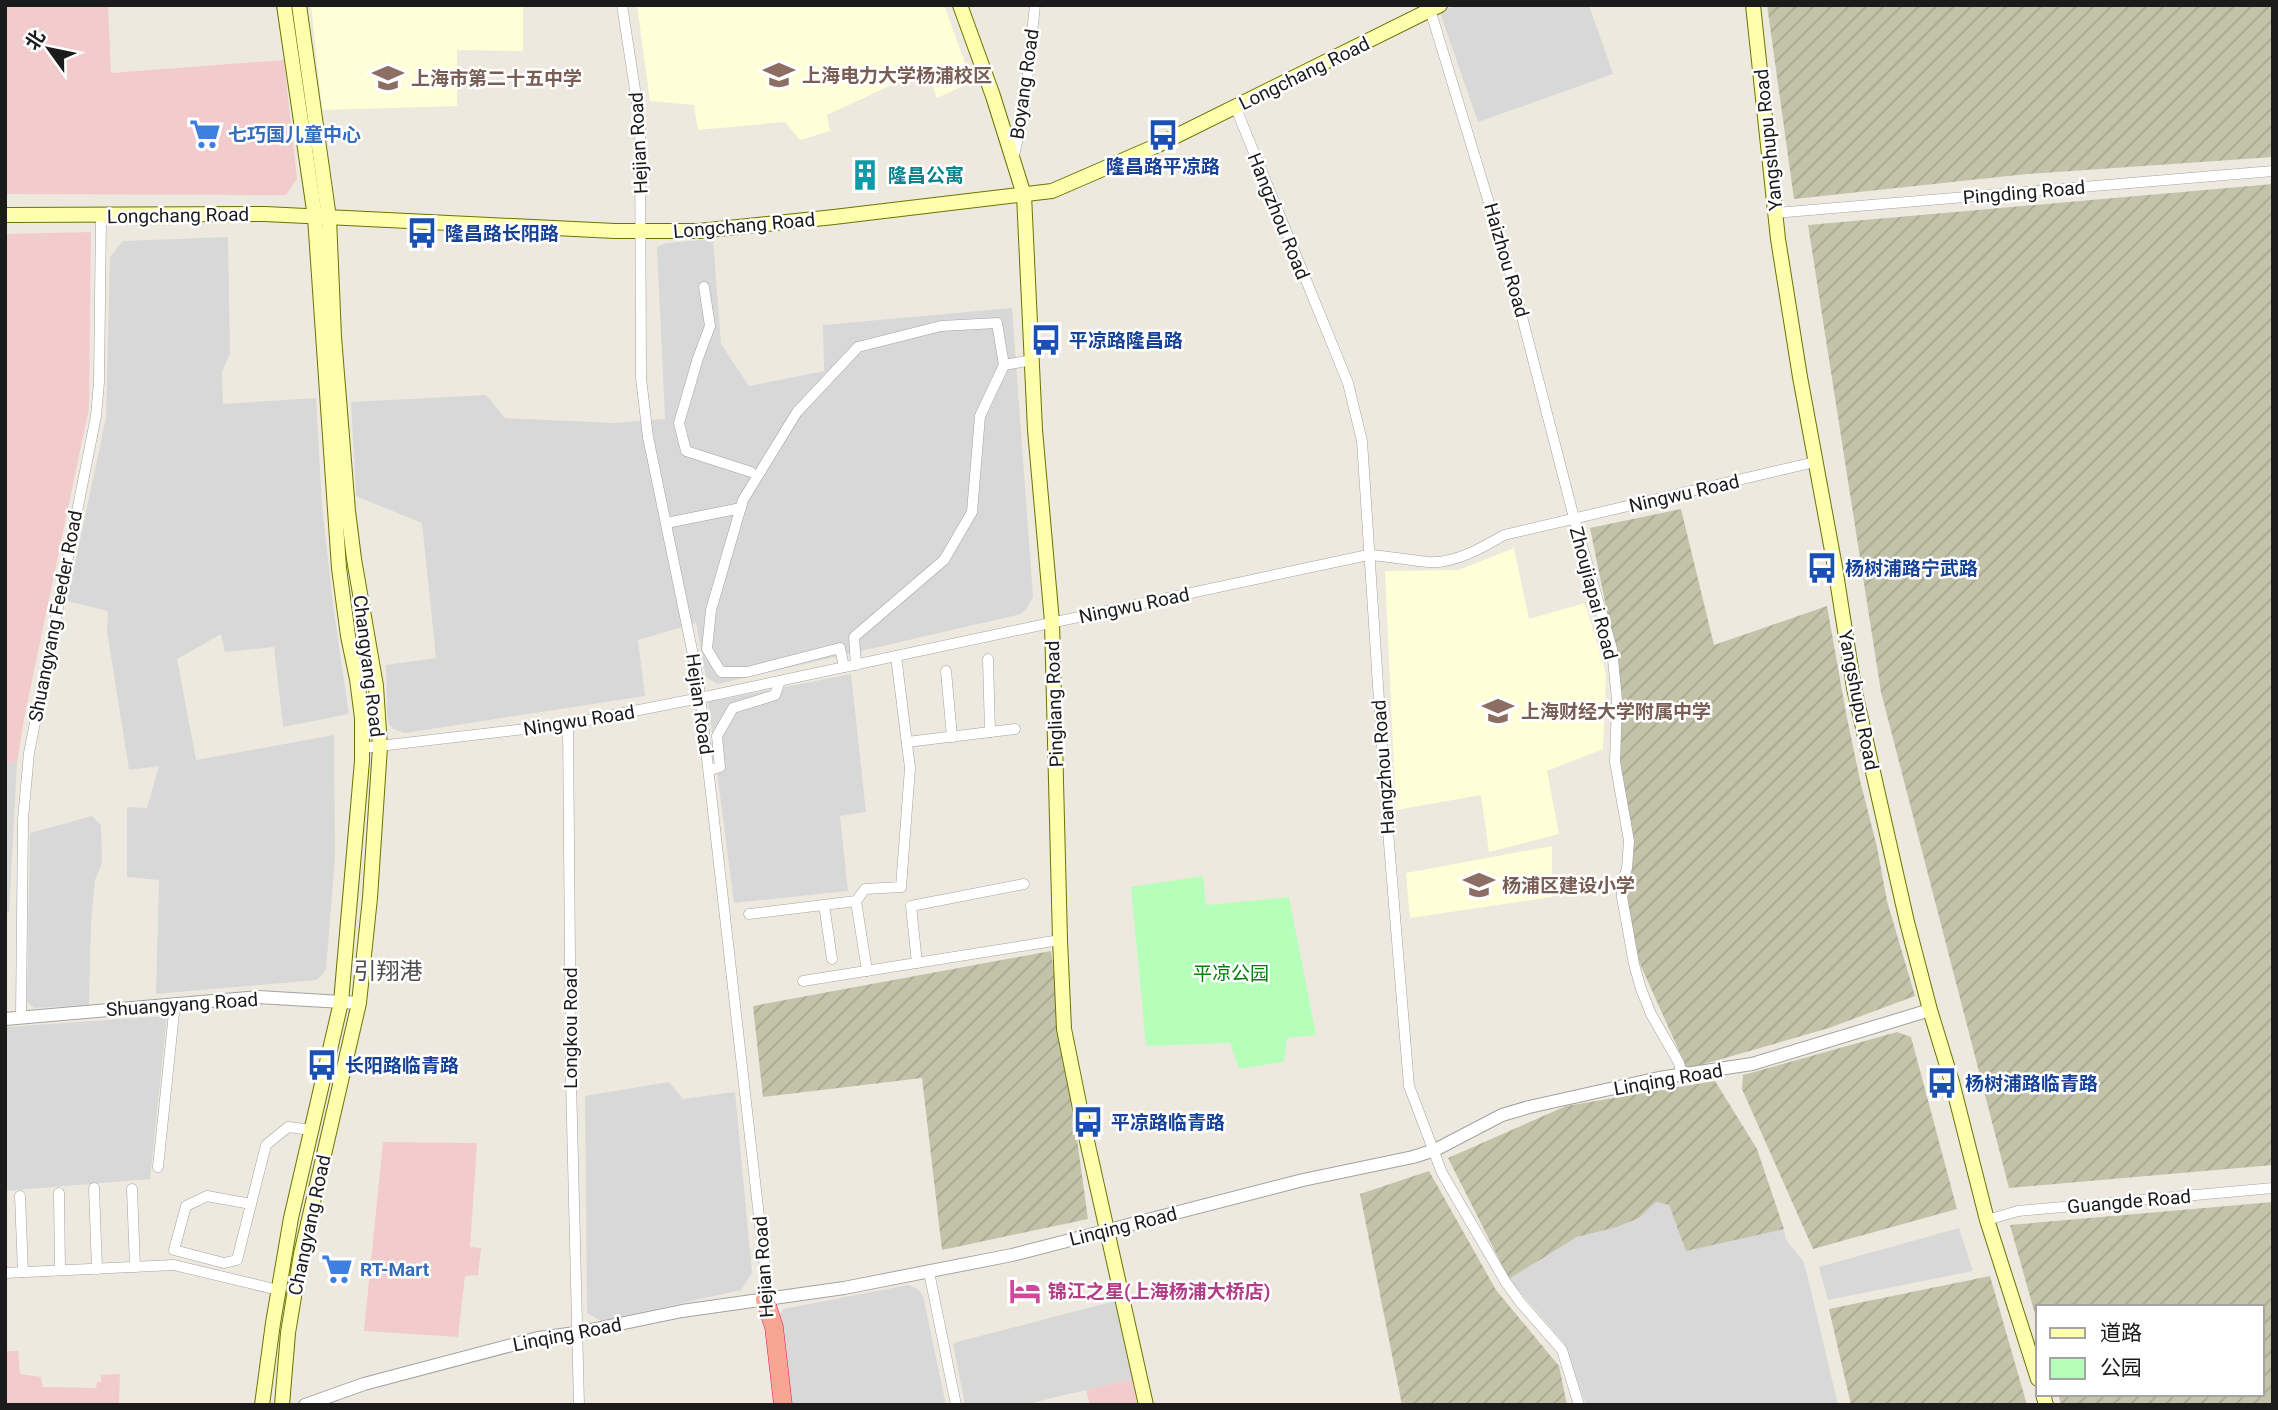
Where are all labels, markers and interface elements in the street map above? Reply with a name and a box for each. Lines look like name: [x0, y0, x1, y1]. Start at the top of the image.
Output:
north arrow: [14, 14, 84, 84]
text: 北: [20, 26, 50, 54]
street label: Boyang Road: [1005, 27, 1044, 141]
street label: Longchang Road: [1235, 32, 1373, 115]
school or university icon: 上海电力大学杨浦校区: [762, 58, 796, 92]
school or university icon: 上海市第二十五中学: [371, 61, 405, 95]
place label: 上海电力大学杨浦校区: [802, 64, 992, 87]
place label: 上海市第二十五中学: [411, 67, 582, 90]
street label: Yangshupu Road: [1750, 68, 1787, 212]
street label: Hejian Road: [624, 91, 653, 194]
supermarket icon: 七巧国儿童中心: [188, 117, 222, 151]
bus stop icon: 隆昌路平凉路: [1146, 118, 1180, 152]
place label: 七巧国儿童中心: [228, 123, 361, 146]
street label: Hangzhou Road: [1243, 149, 1314, 283]
place label: 隆昌路平凉路: [1106, 155, 1220, 178]
building icon: 隆昌公寓: [848, 158, 882, 192]
place label: 隆昌公寓: [888, 164, 964, 187]
street label: Pingding Road: [1962, 176, 2086, 209]
street label: Haizhou Road: [1479, 200, 1534, 320]
street label: Longchang Road: [107, 203, 249, 228]
street label: Longchang Road: [672, 208, 816, 243]
bus stop icon: 隆昌路长阳路: [405, 216, 439, 250]
place label: 隆昌路长阳路: [445, 222, 559, 245]
bus stop icon: 平凉路隆昌路: [1029, 323, 1063, 357]
place label: 平凉路隆昌路: [1069, 329, 1183, 352]
street label: Ningwu Road: [1627, 470, 1741, 517]
street label: Shuangyang Feeder Road: [24, 508, 87, 724]
street label: Zhoujiapai Road: [1565, 524, 1622, 662]
bus stop icon: 杨树浦路宁武路: [1805, 551, 1839, 585]
place label: 杨树浦路宁武路: [1845, 557, 1978, 580]
street label: Ningwu Road: [1077, 583, 1191, 628]
street label: Changyang Road: [348, 594, 389, 738]
street label: Yangshupu Road: [1834, 628, 1883, 772]
street label: Pingliang Road: [1041, 640, 1068, 768]
street label: Hejian Road: [681, 652, 718, 756]
school or university icon: 上海财经大学附属中学: [1481, 694, 1515, 728]
street label: Hangzhou Road: [1367, 699, 1400, 835]
street label: Ningwu Road: [522, 700, 636, 741]
place label: 上海财经大学附属中学: [1521, 700, 1711, 723]
school or university icon: 杨浦区建设小学: [1462, 868, 1496, 902]
place label: 杨浦区建设小学: [1502, 874, 1635, 897]
district label: 引翔港: [354, 958, 423, 985]
park label: 平凉公园: [1193, 962, 1269, 985]
street label: Longkou Road: [559, 967, 582, 1089]
street label: Shuangyang Road: [105, 988, 259, 1021]
bus stop icon: 长阳路临青路: [305, 1048, 339, 1082]
place label: 长阳路临青路: [345, 1054, 459, 1077]
street label: Linqing Road: [1612, 1059, 1724, 1100]
bus stop icon: 杨树浦路临青路: [1925, 1066, 1959, 1100]
place label: 杨树浦路临青路: [1965, 1072, 2098, 1095]
bus stop icon: 平凉路临青路: [1071, 1105, 1105, 1139]
place label: 平凉路临青路: [1111, 1111, 1225, 1134]
street label: Changyang Road: [283, 1153, 336, 1297]
street label: Guangde Road: [2066, 1185, 2192, 1218]
street label: Linqing Road: [1067, 1202, 1179, 1251]
street label: Hejian Road: [748, 1215, 779, 1319]
supermarket icon: RT-Mart: [320, 1252, 354, 1286]
place label: RT-Mart: [360, 1258, 430, 1281]
hotel icon: 锦江之星(上海杨浦大桥店): [1008, 1274, 1042, 1308]
place label: 锦江之星(上海杨浦大桥店): [1048, 1280, 1270, 1303]
legend: [2036, 1305, 2264, 1396]
street label: Linqing Road: [511, 1313, 623, 1356]
text: 道路: [2100, 1321, 2142, 1345]
text: 公园: [2100, 1356, 2142, 1380]

